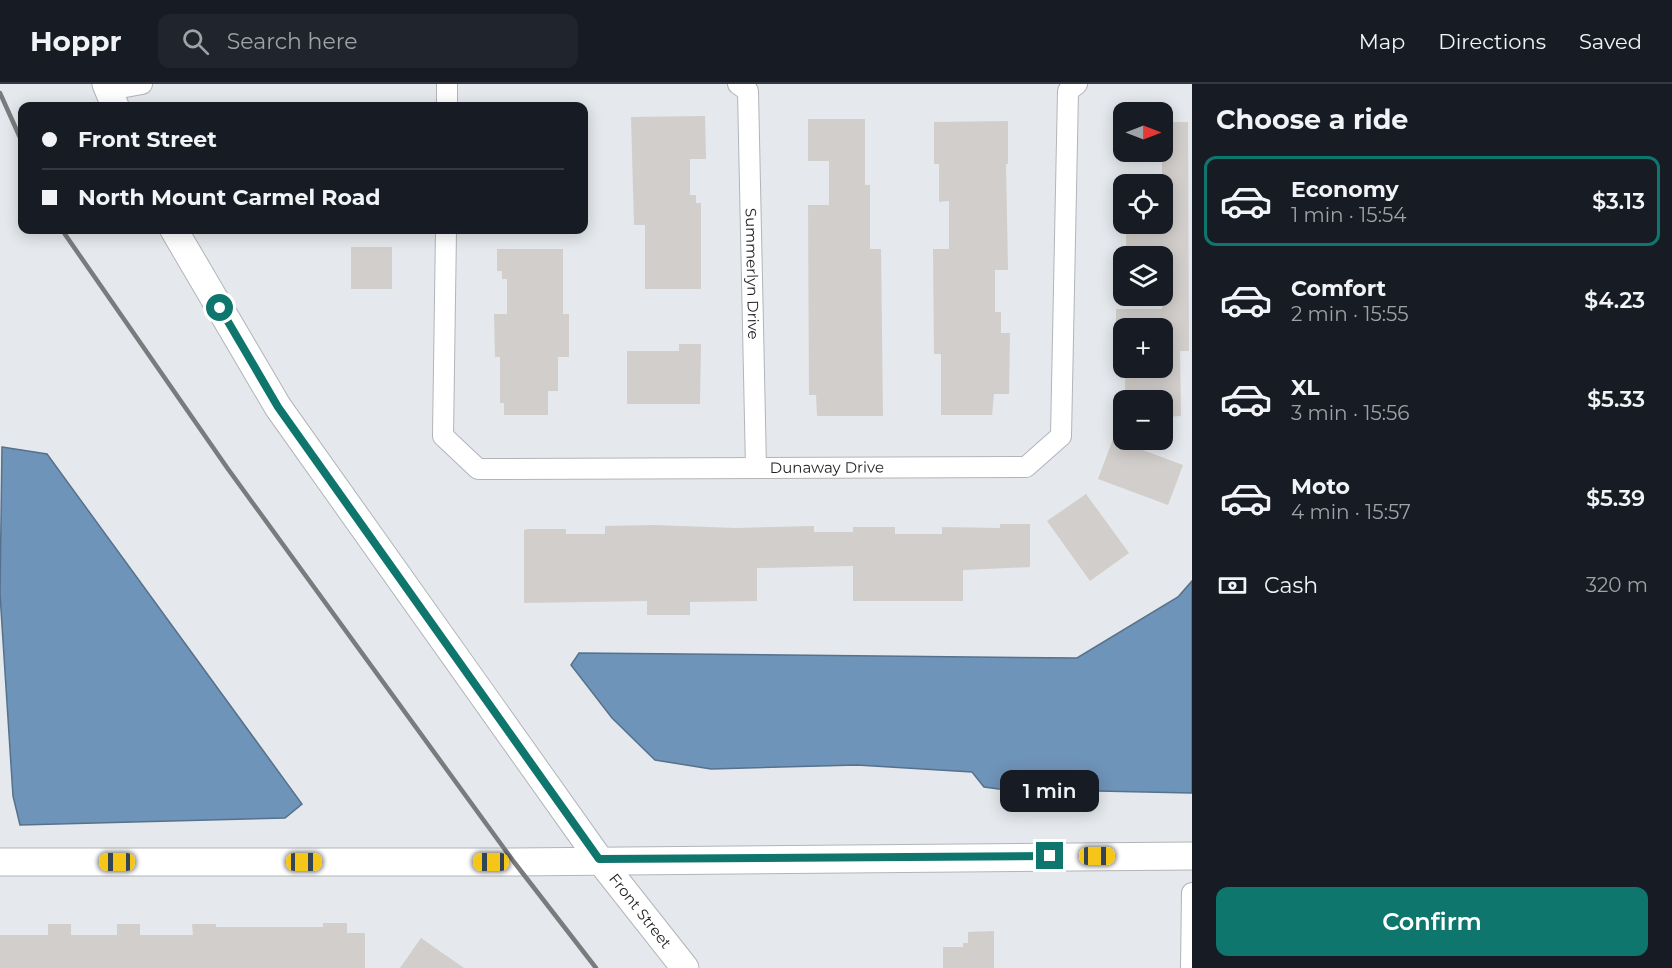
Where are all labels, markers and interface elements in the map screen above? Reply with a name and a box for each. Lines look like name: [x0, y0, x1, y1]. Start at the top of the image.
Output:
search box: [158, 14, 578, 68]
text: Hoppr: [30, 24, 122, 58]
icon: search: [179, 25, 212, 58]
text: Search here: [227, 28, 358, 55]
text: Map: [1359, 29, 1405, 54]
text: Directions: [1438, 29, 1546, 54]
text: Saved: [1579, 29, 1642, 54]
north arrow: [1113, 102, 1173, 162]
map controls: [1113, 102, 1173, 450]
text: Choose a ride: [1216, 103, 1408, 136]
text: Front Street: [78, 126, 217, 153]
button: locate: [1113, 174, 1173, 234]
icon: car: [1219, 174, 1273, 228]
text: Economy: [1291, 176, 1399, 203]
text: North Mount Carmel Road: [78, 184, 381, 211]
text: $3.13: [1592, 188, 1645, 215]
text: 1 min · 15:54: [1291, 203, 1406, 227]
street label: Summerlyn Drive: [741, 208, 763, 340]
button: layers: [1113, 246, 1173, 306]
icon: car: [1219, 273, 1273, 327]
text: Comfort: [1291, 275, 1386, 302]
text: $4.23: [1584, 287, 1645, 314]
route start: [206, 294, 233, 321]
text: 2 min · 15:55: [1291, 302, 1409, 326]
button: +: [1113, 318, 1173, 378]
icon: car: [1219, 372, 1273, 426]
text: XL: [1291, 374, 1320, 401]
text: $5.33: [1587, 386, 1645, 413]
button: −: [1113, 390, 1173, 450]
text: 3 min · 15:56: [1291, 401, 1409, 425]
street label: Dunaway Drive: [770, 458, 884, 477]
icon: car: [1219, 471, 1273, 525]
text: Moto: [1291, 473, 1350, 500]
text: $5.39: [1586, 485, 1645, 512]
text: 4 min · 15:57: [1291, 500, 1411, 524]
icon: cash: [1216, 569, 1249, 602]
text: Cash: [1264, 572, 1318, 599]
text: 320 m: [1586, 573, 1648, 597]
callout: 1 min: [1000, 769, 1100, 811]
text: 1 min: [1023, 779, 1076, 803]
route end: [1036, 842, 1063, 869]
car: [1079, 847, 1115, 865]
car: [99, 853, 135, 871]
car: [286, 853, 322, 871]
car: [473, 853, 509, 871]
street label: Front Street: [605, 869, 676, 952]
button: Confirm: [1216, 887, 1648, 956]

